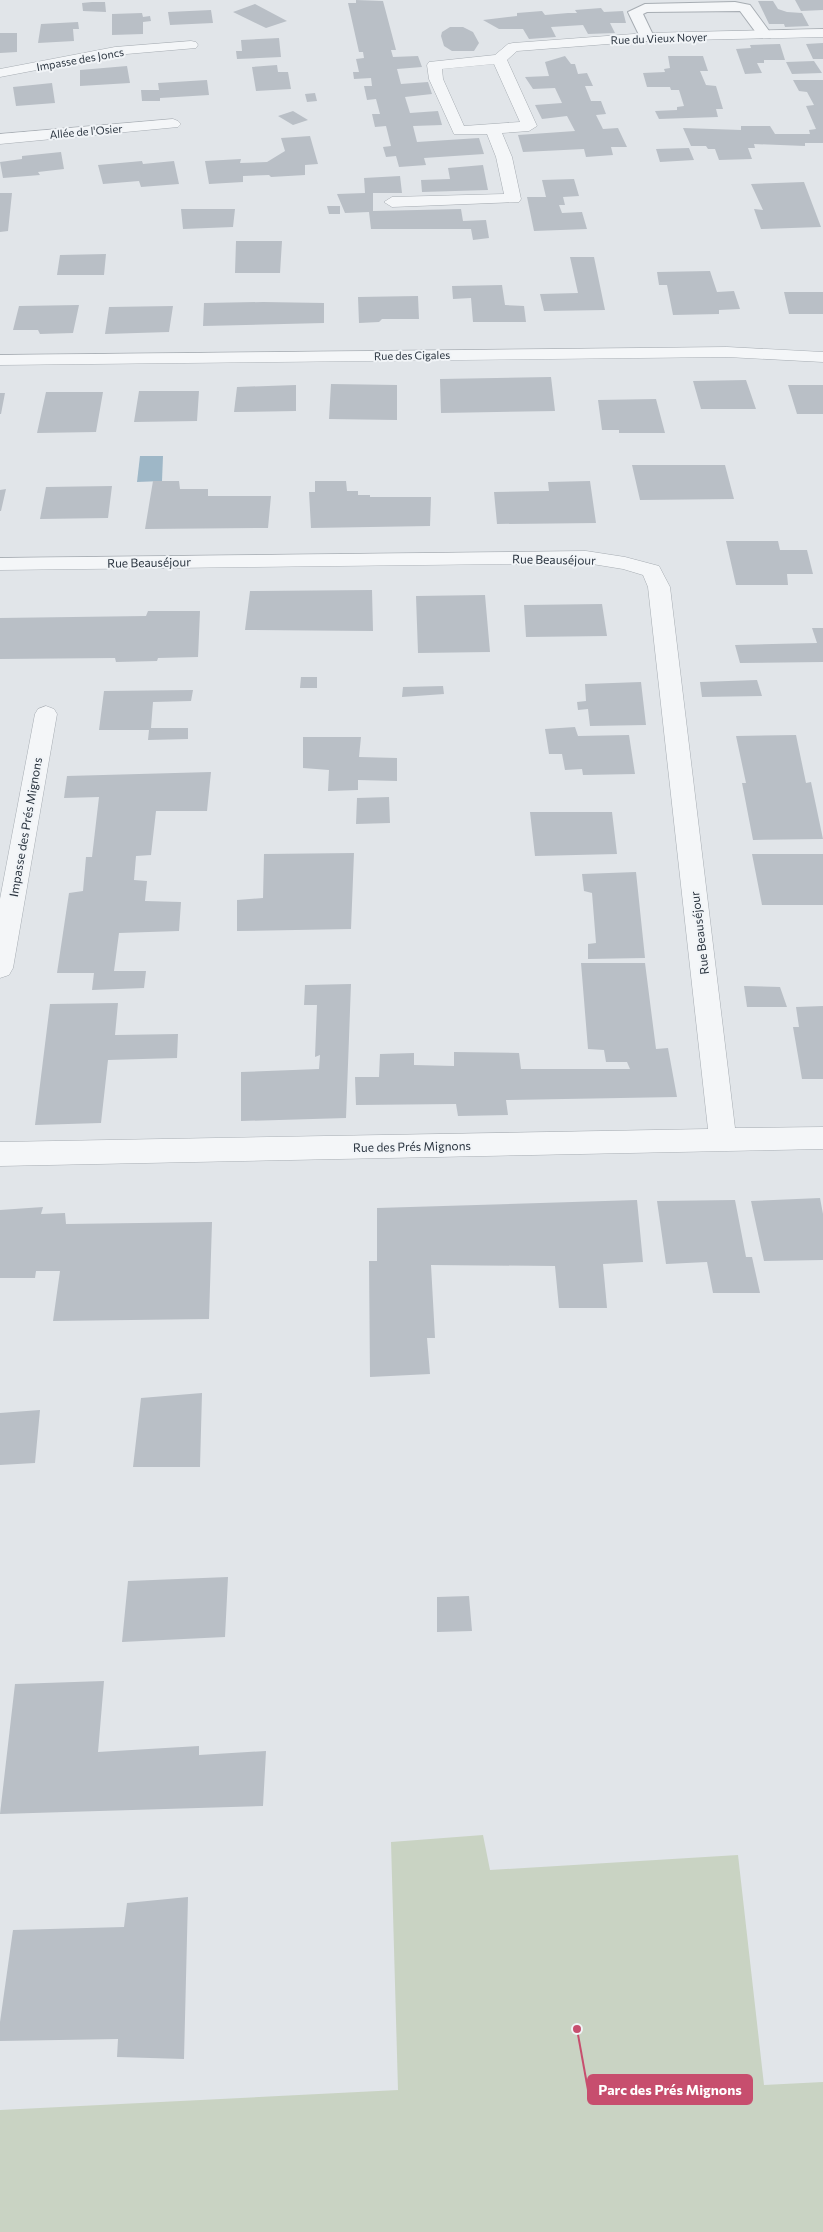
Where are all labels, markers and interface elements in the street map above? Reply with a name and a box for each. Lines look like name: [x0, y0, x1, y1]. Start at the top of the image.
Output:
street label: Rue du Vieux Noyer: [610, 30, 708, 46]
street label: Impasse des Joncs: [35, 45, 125, 74]
street label: Allée de l'Osier: [49, 121, 124, 141]
street label: Rue des Cigales: [374, 348, 450, 362]
street label: Rue Beauséjour: [512, 551, 596, 567]
street label: Rue Beauséjour: [107, 554, 191, 570]
street label: Impasse des Prés Mignons: [6, 756, 44, 898]
street label: Rue Beauséjour: [687, 890, 711, 975]
street label: Rue des Prés Mignons: [353, 1138, 471, 1154]
callout: Parc des Prés Mignons: [588, 2075, 752, 2104]
text: Parc des Prés Mignons: [598, 2081, 742, 2098]

